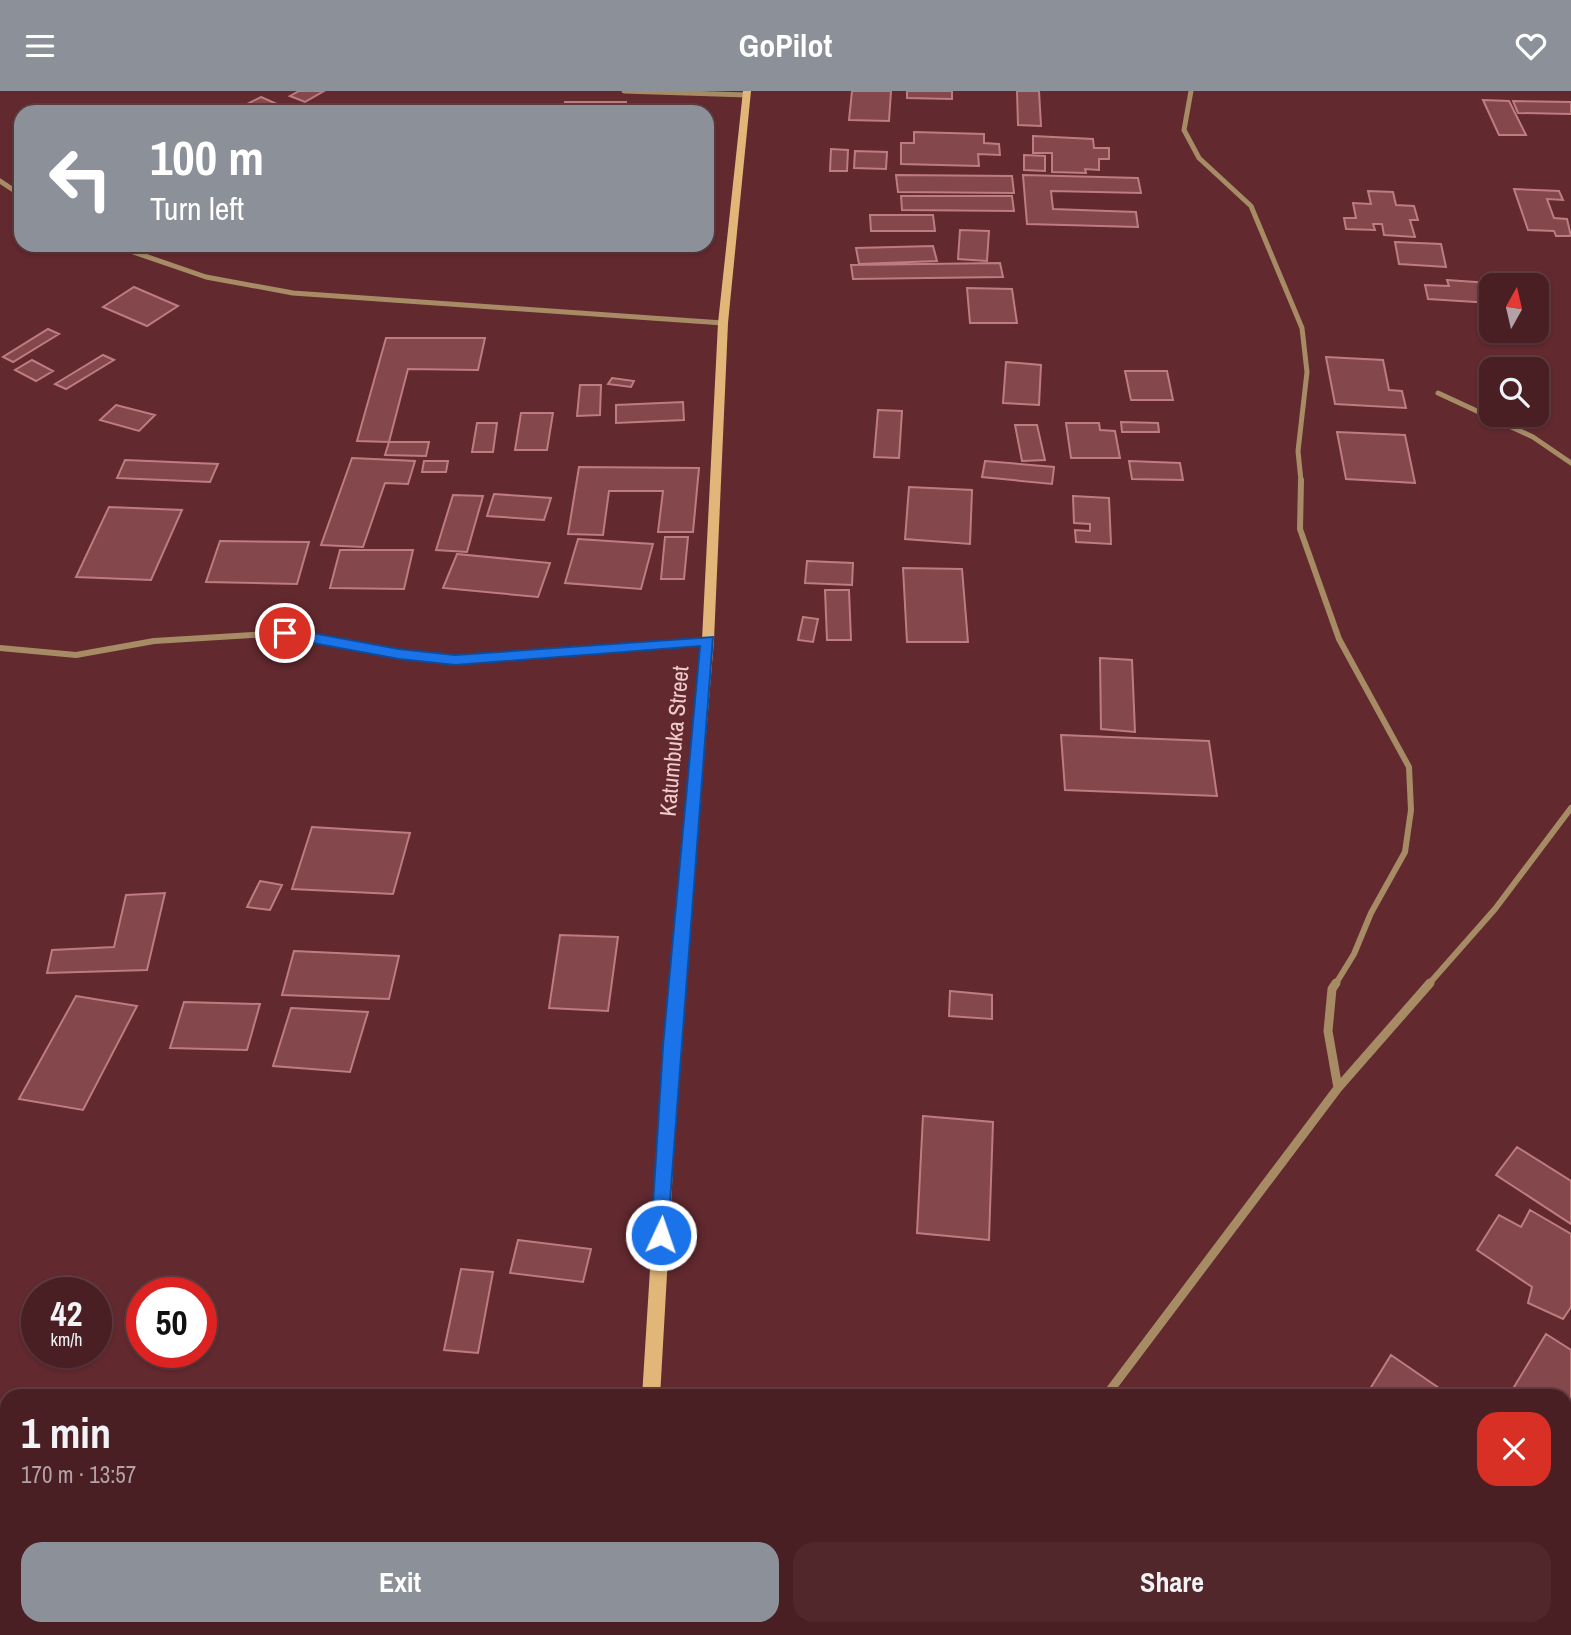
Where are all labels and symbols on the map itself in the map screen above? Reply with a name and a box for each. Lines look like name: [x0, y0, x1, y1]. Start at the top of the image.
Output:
north arrow: [1479, 273, 1549, 343]
pin: [255, 603, 315, 663]
street label: Katumbuka Street: [651, 664, 696, 818]
position arrow: [624, 1198, 698, 1272]
speed limit sign: 50: [126, 1277, 217, 1368]

